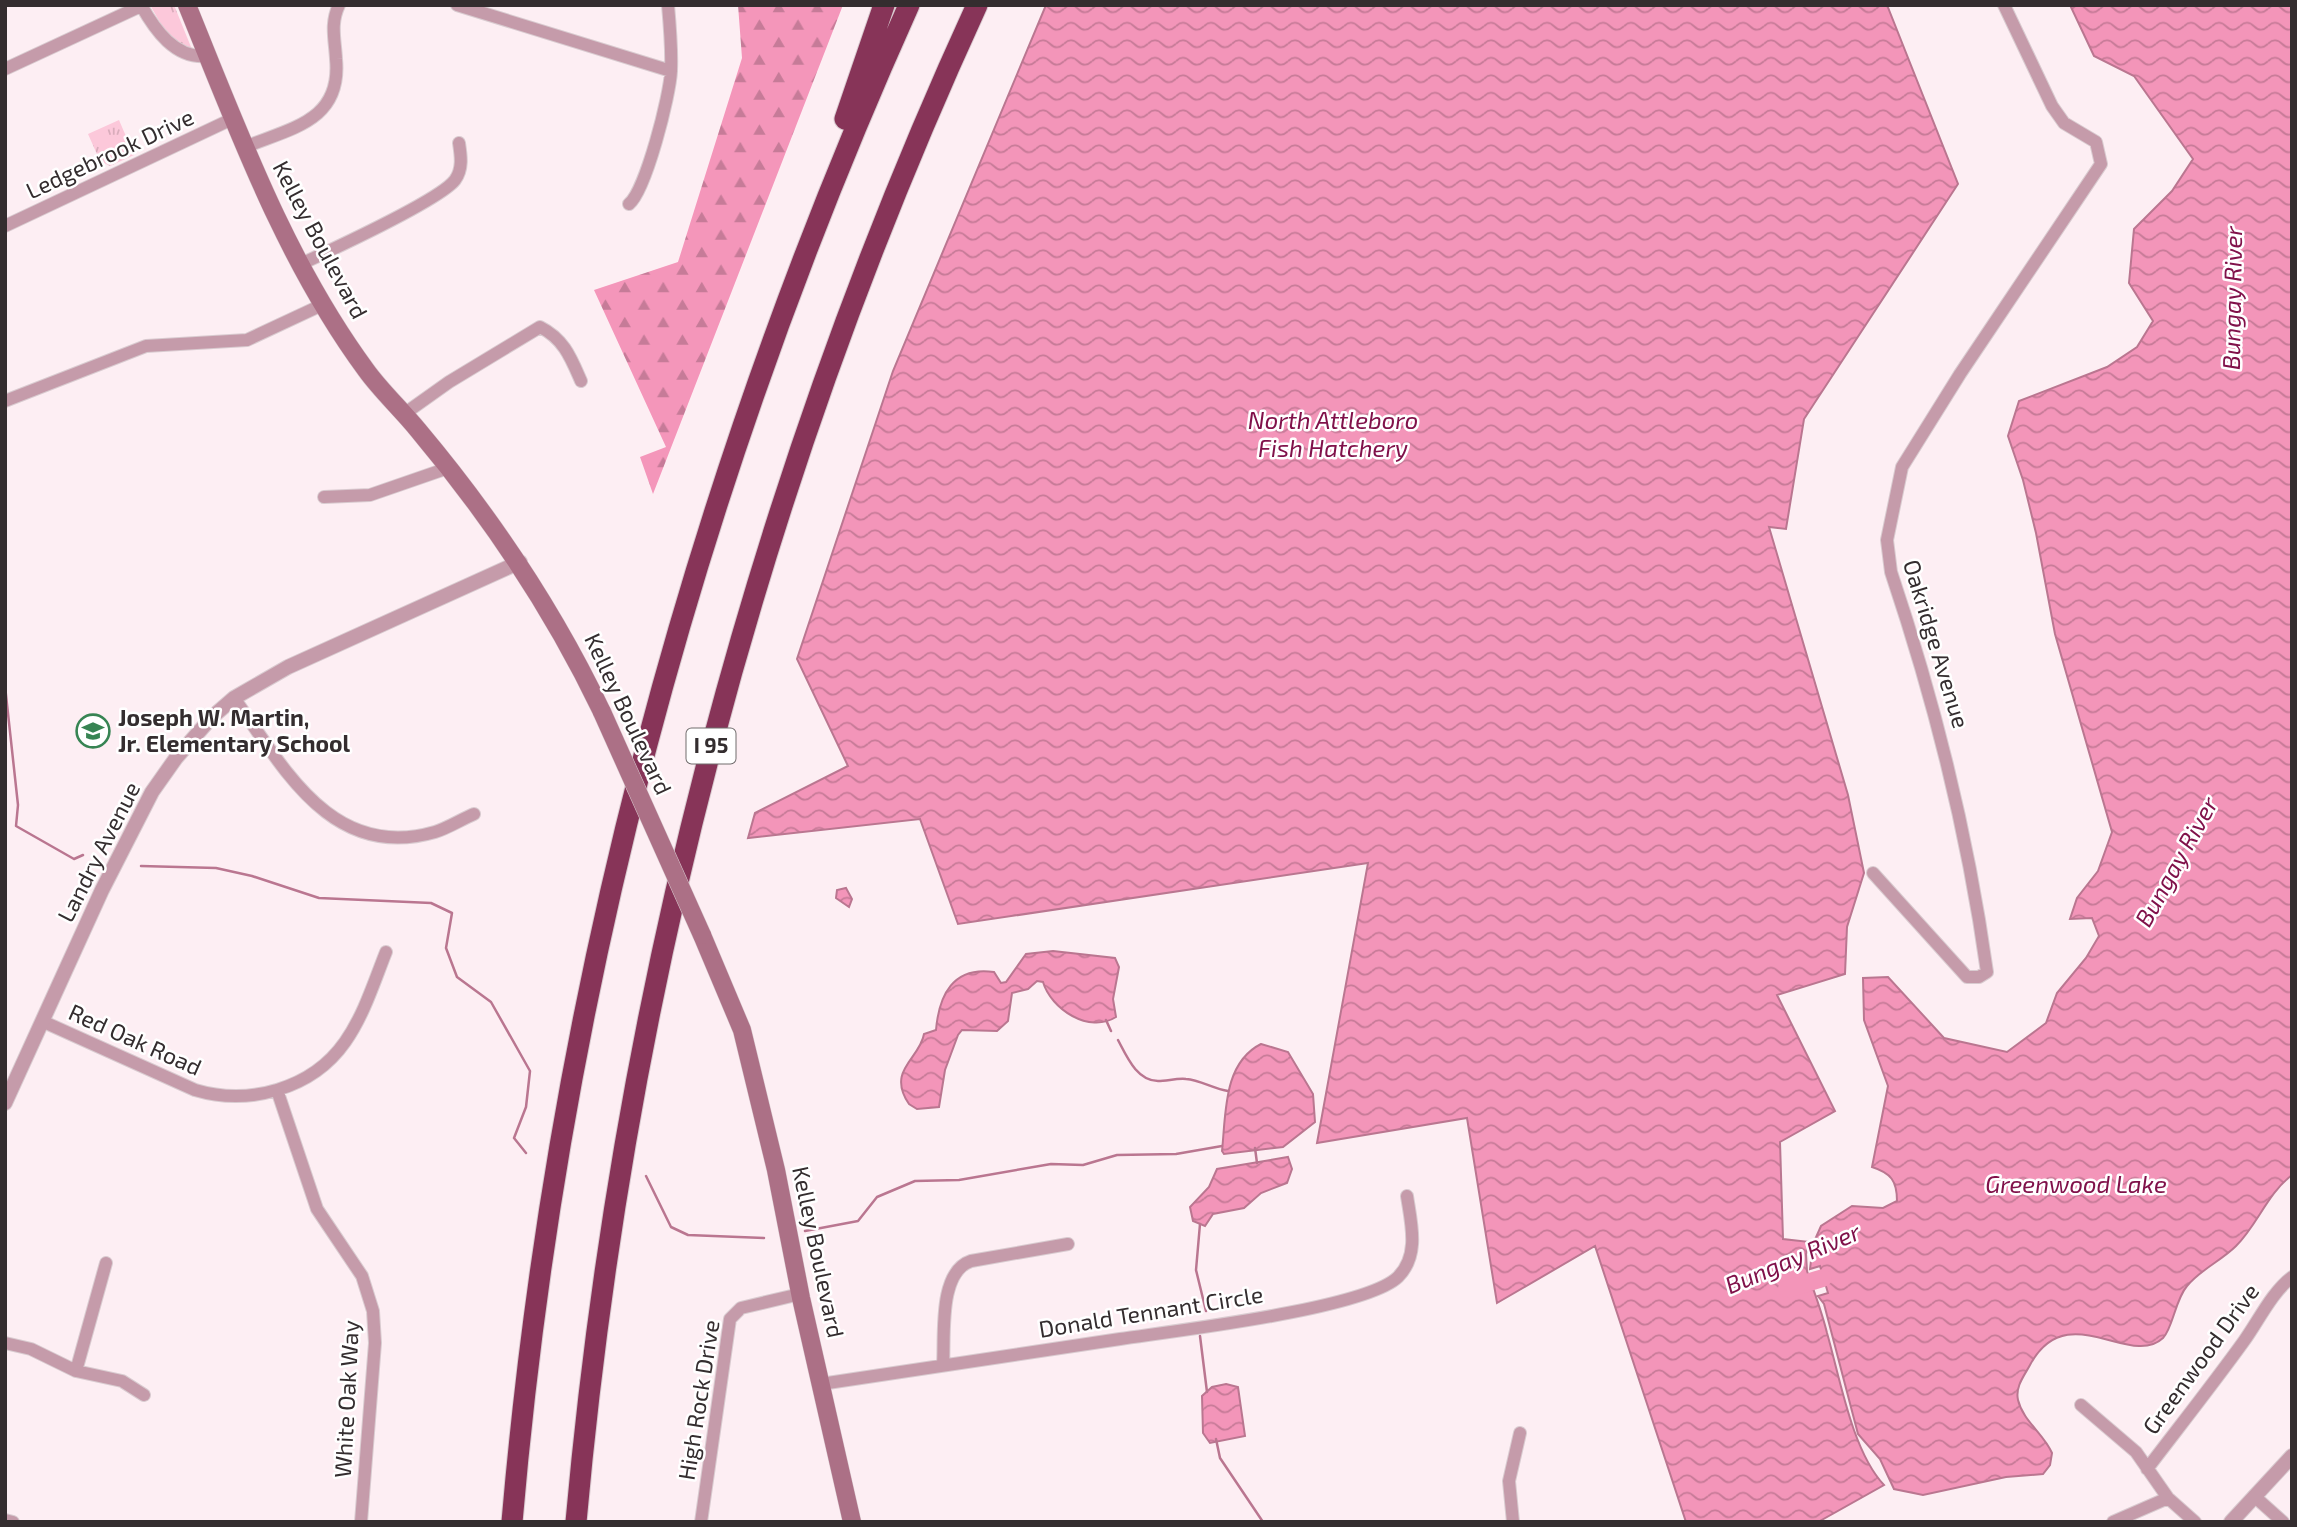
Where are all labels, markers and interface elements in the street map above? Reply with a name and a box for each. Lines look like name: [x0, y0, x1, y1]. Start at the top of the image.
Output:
street label: Ledgebrook Drive: [21, 102, 198, 204]
street label: Kelley Boulevard: [267, 156, 374, 323]
water label: Bungay River: [2216, 225, 2247, 370]
water label: North Attleboro Fish Hatchery: [1248, 405, 1418, 462]
street label: Oakridge Avenue: [1898, 556, 1976, 731]
street label: Kelley Boulevard: [579, 628, 679, 799]
place label: Joseph W. Martin, Jr. Elementary School: [118, 703, 351, 757]
school or university icon: Joseph W. Martin, Jr. Elementary School: [74, 712, 112, 750]
road number: I 95: [686, 728, 736, 764]
street label: Landry Avenue: [51, 777, 145, 926]
water label: Bungay River: [2128, 791, 2223, 931]
street label: Red Oak Road: [65, 997, 206, 1081]
street label: Kelley Boulevard: [787, 1163, 851, 1340]
water label: Greenwood Lake: [1985, 1169, 2167, 1198]
water label: Bungay River: [1720, 1216, 1865, 1299]
street label: Greenwood Drive: [2136, 1278, 2264, 1439]
street label: Donald Tennant Circle: [1037, 1279, 1265, 1343]
street label: High Rock Drive: [672, 1318, 725, 1482]
street label: White Oak Way: [328, 1319, 364, 1478]

